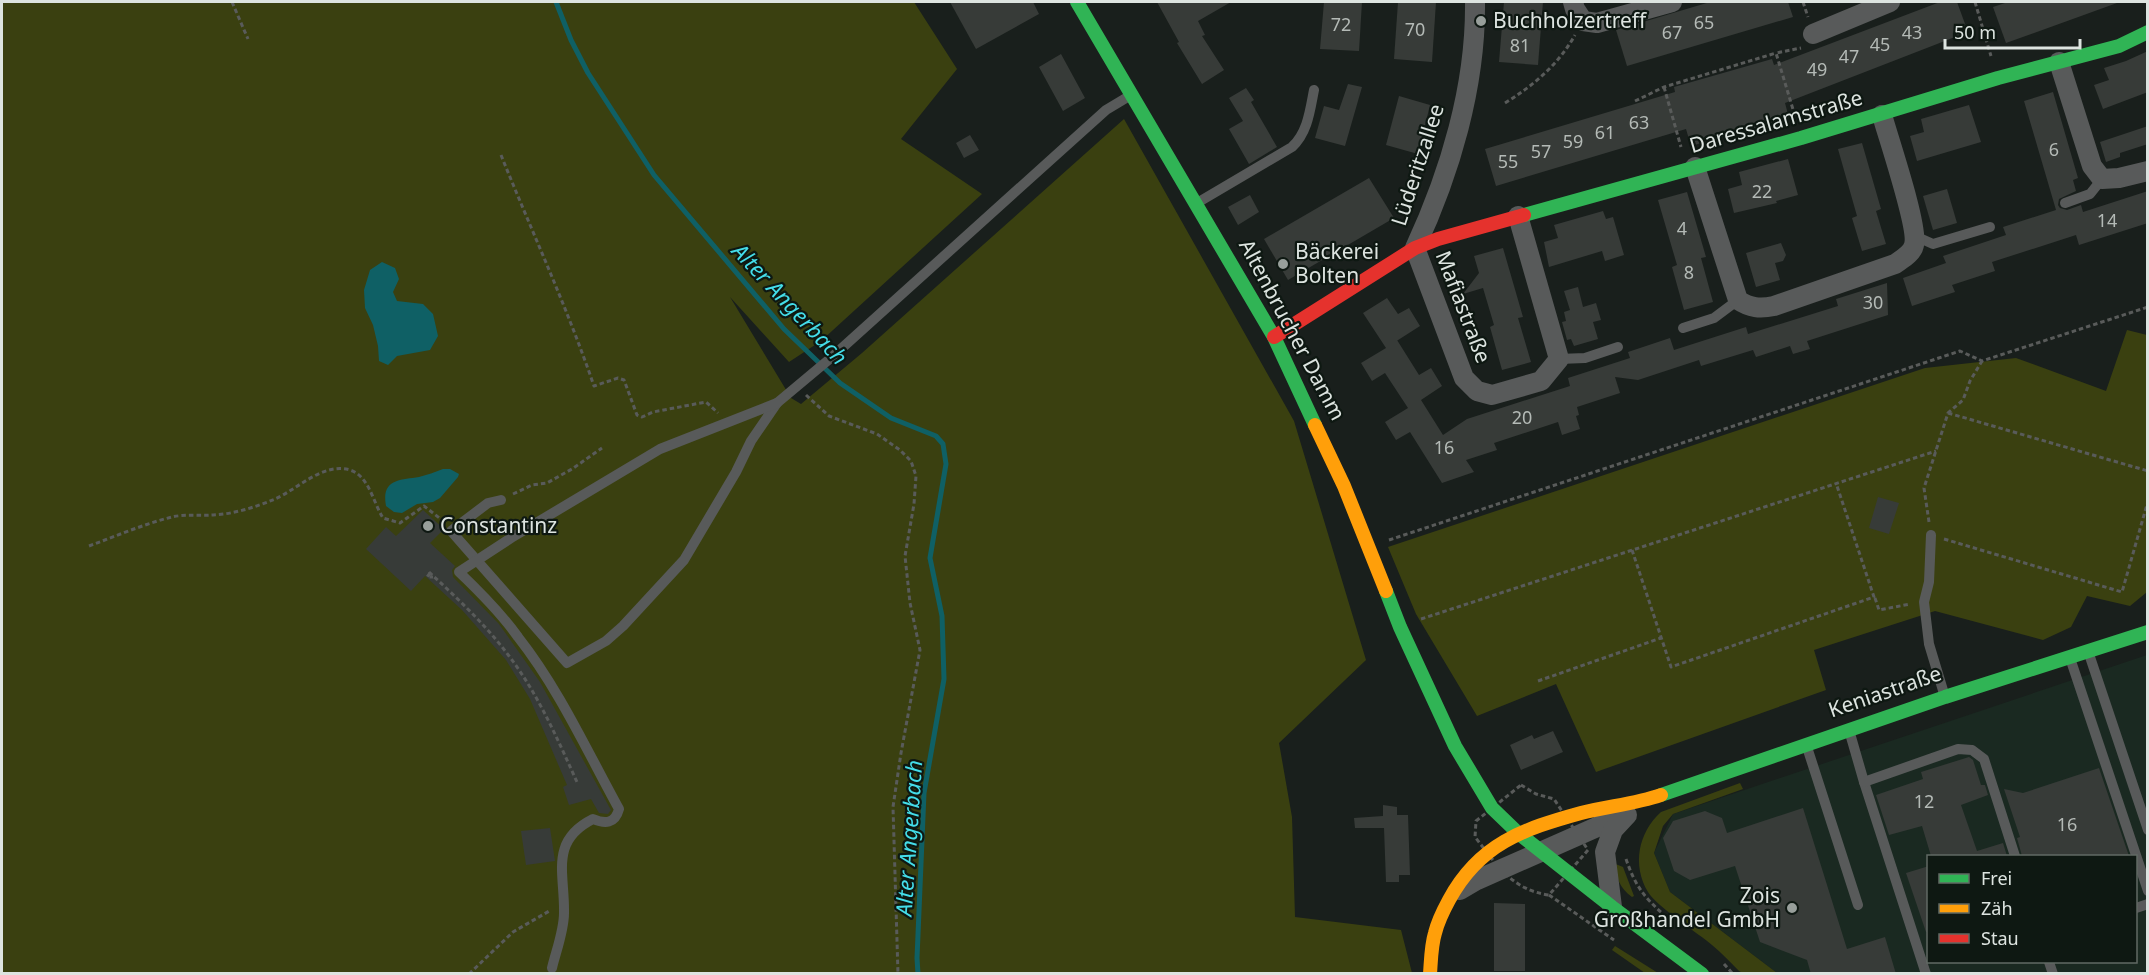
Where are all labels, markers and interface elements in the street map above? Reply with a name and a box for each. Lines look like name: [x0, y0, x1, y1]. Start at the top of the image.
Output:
place label: Buchholzertreff: [1493, 6, 1648, 34]
house number: 65: [1694, 10, 1714, 34]
house number: 72: [1331, 12, 1351, 36]
scale bar: [1945, 12, 2080, 50]
marker: Buchholzertreff: [1474, 14, 1488, 28]
house number: 70: [1405, 17, 1425, 41]
house number: 67: [1662, 20, 1682, 44]
house number: 43: [1902, 20, 1922, 44]
text: 50 m: [1954, 20, 1996, 44]
house number: 45: [1870, 32, 1890, 56]
house number: 81: [1510, 33, 1530, 57]
house number: 47: [1839, 44, 1859, 68]
house number: 49: [1807, 57, 1827, 81]
street label: Daressalamstraße: [1686, 83, 1865, 159]
street label: Lüderitzallee: [1384, 100, 1450, 229]
house number: 63: [1629, 110, 1649, 134]
house number: 61: [1595, 120, 1615, 144]
house number: 59: [1563, 129, 1583, 153]
house number: 6: [2049, 137, 2059, 161]
house number: 57: [1531, 139, 1551, 163]
house number: 55: [1498, 149, 1518, 173]
house number: 22: [1752, 179, 1772, 203]
house number: 14: [2097, 208, 2117, 232]
house number: 4: [1677, 216, 1687, 240]
water label: Alter Angerbach: [725, 234, 855, 371]
street label: Altenbrucher Damm: [1233, 234, 1352, 425]
place label: Bäckerei Bolten: [1295, 237, 1379, 289]
street label: Mafiastraße: [1430, 247, 1498, 367]
marker: Bäckerei Bolten: [1276, 257, 1290, 271]
house number: 8: [1684, 260, 1694, 284]
house number: 30: [1863, 290, 1883, 314]
house number: 20: [1512, 405, 1532, 429]
house number: 16: [1434, 435, 1454, 459]
place label: Constantinz: [440, 511, 557, 539]
marker: Constantinz: [421, 519, 435, 533]
street label: Keniastraße: [1824, 659, 1945, 723]
water label: Alter Angerbach: [887, 759, 928, 919]
house number: 12: [1914, 789, 1934, 813]
house number: 16: [2057, 812, 2077, 836]
legend: [1927, 855, 2137, 963]
text: Frei: [1981, 866, 2012, 890]
place label: Zois Großhandel GmbH: [1594, 881, 1780, 933]
text: Zäh: [1981, 896, 2013, 920]
marker: Zois Großhandel GmbH: [1785, 901, 1799, 915]
text: Stau: [1981, 926, 2019, 950]

